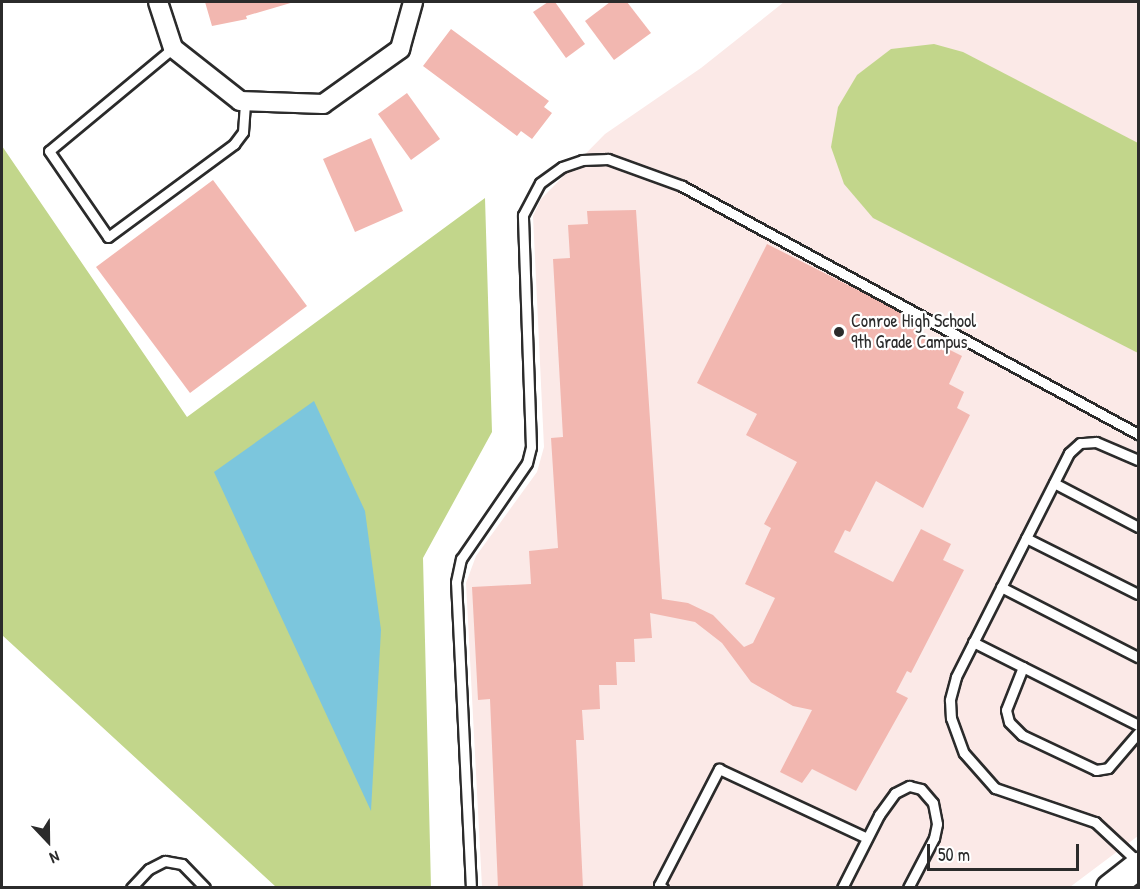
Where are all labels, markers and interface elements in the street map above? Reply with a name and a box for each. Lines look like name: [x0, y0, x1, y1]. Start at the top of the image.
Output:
place label: Conroe High School 9th Grade Campus: [851, 311, 976, 354]
marker: Conroe High School 9th Grade Campus: [832, 325, 846, 339]
north arrow: [18, 811, 78, 871]
scale bar: [930, 832, 1082, 870]
text: 50 m: [938, 842, 970, 867]
text: N: [47, 846, 63, 869]

